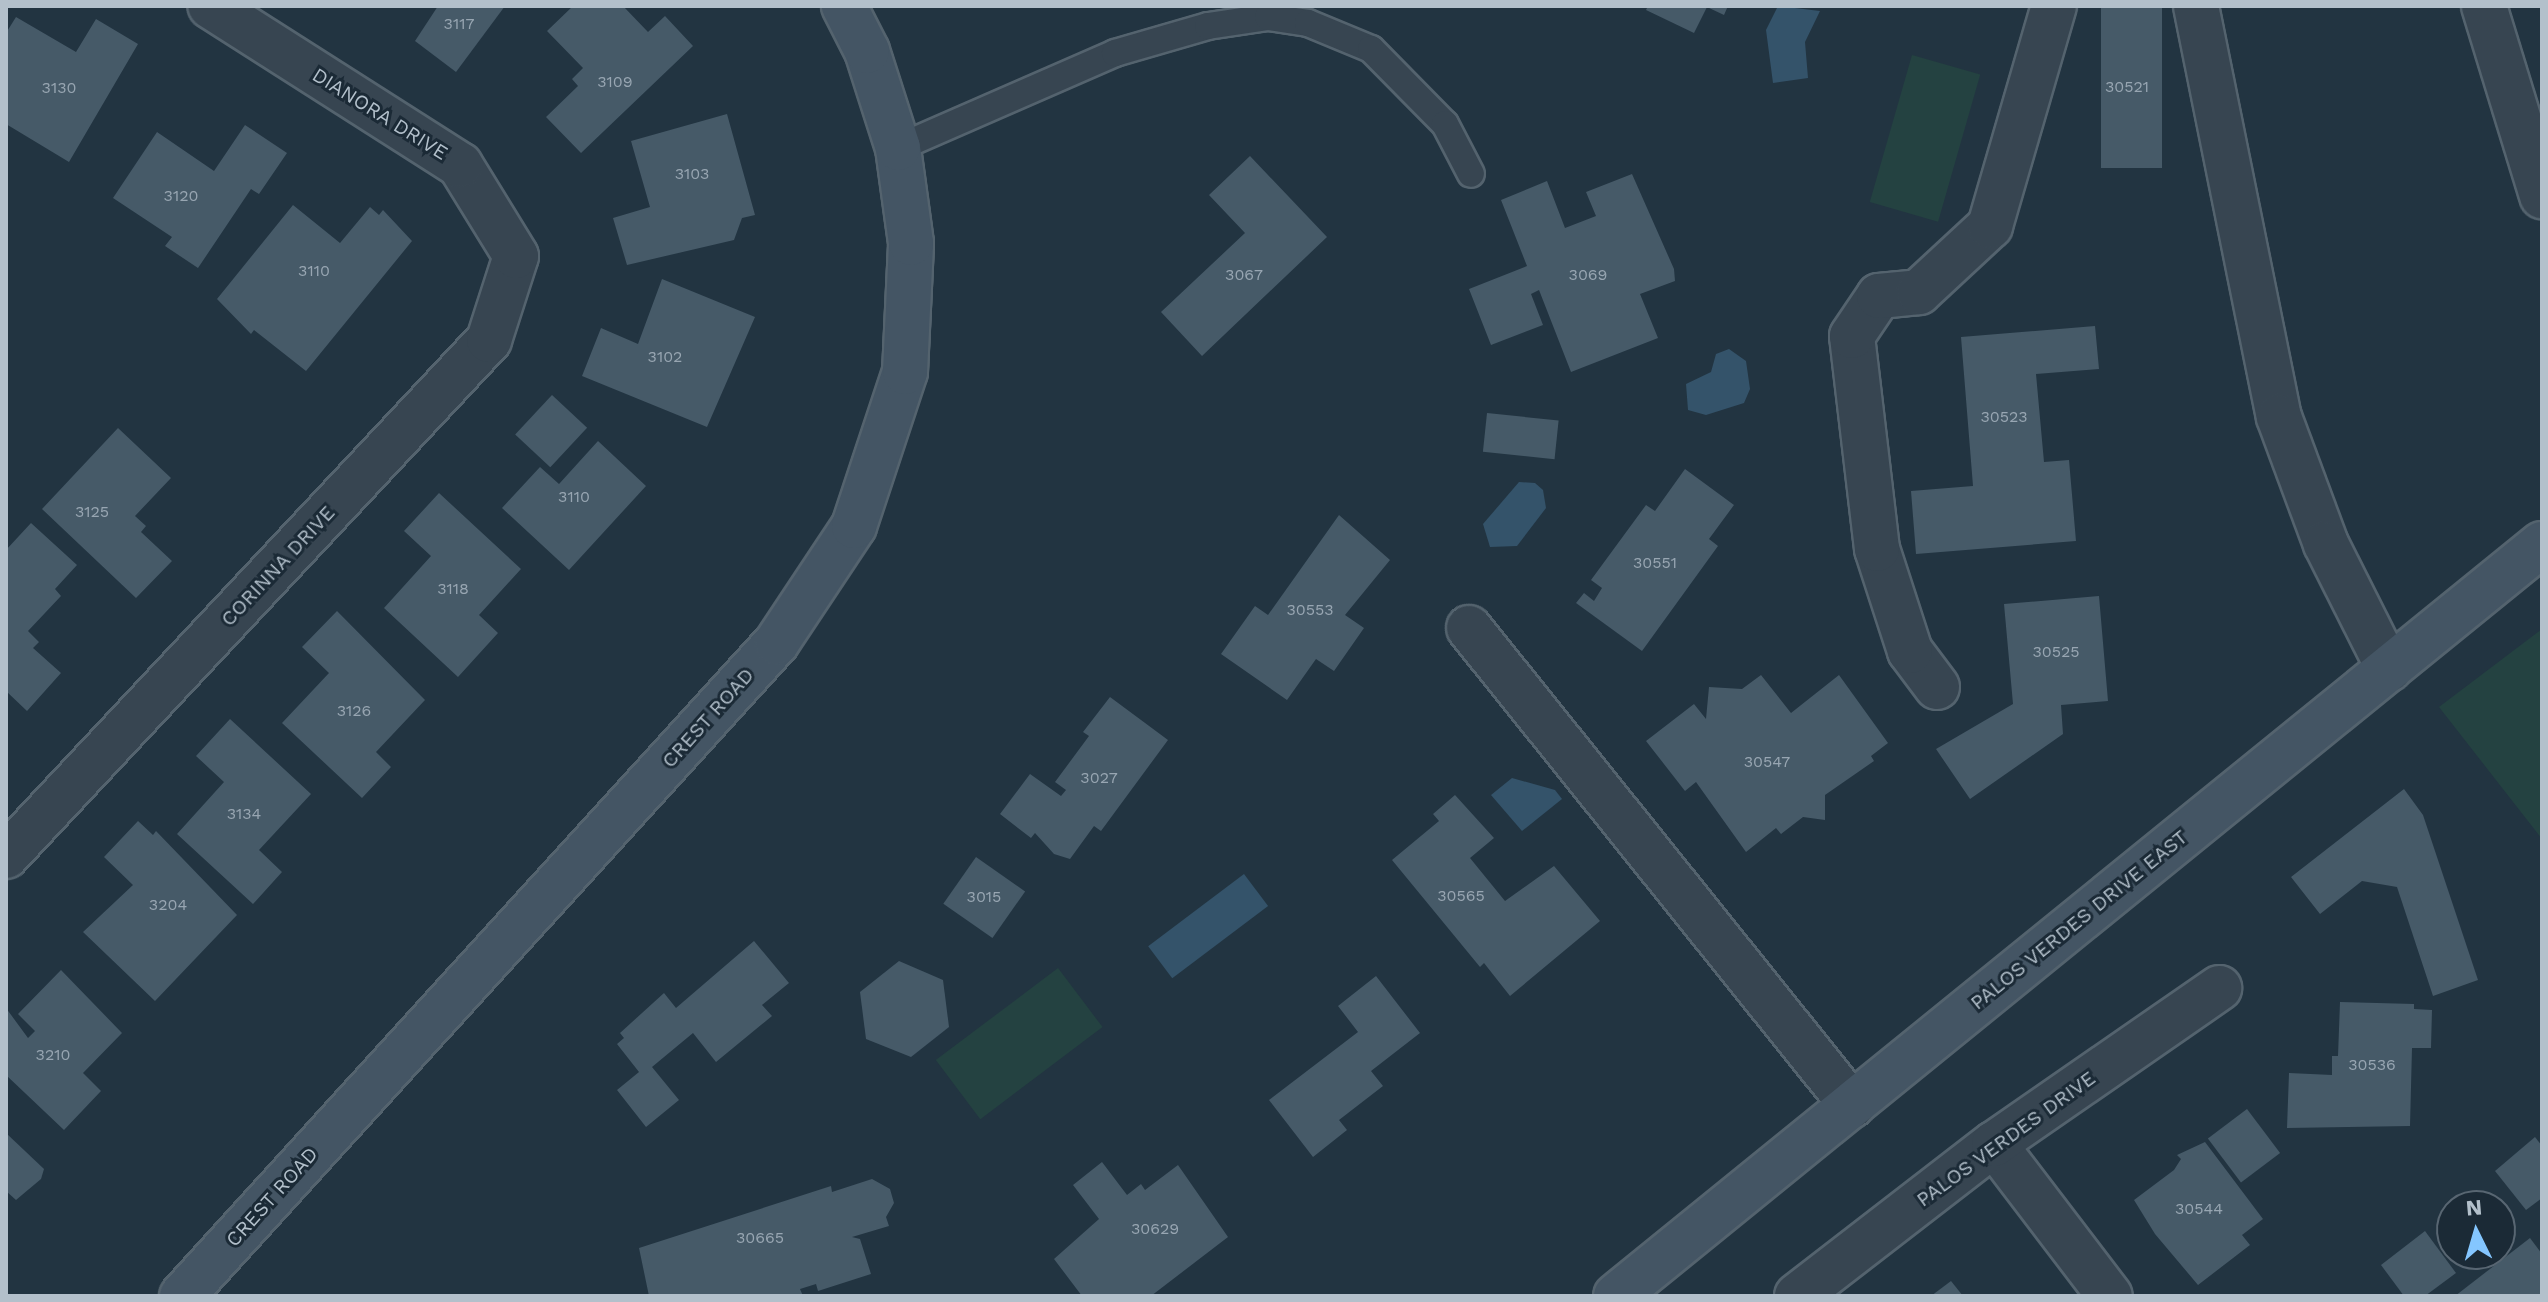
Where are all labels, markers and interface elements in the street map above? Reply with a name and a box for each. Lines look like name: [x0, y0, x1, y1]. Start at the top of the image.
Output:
house number: 3117: [444, 14, 474, 34]
street label: DIANORA DRIVE: [308, 63, 452, 165]
house number: 3109: [597, 72, 633, 92]
house number: 30521: [2105, 77, 2149, 97]
house number: 3130: [42, 78, 76, 98]
house number: 3103: [675, 164, 709, 184]
house number: 3120: [164, 186, 198, 206]
house number: 3110: [298, 261, 330, 281]
house number: 3067: [1225, 265, 1263, 285]
house number: 3069: [1569, 265, 1607, 285]
house number: 3102: [648, 347, 682, 367]
house number: 30523: [1980, 407, 2028, 427]
house number: 3110: [558, 487, 590, 507]
street label: CORINNA DRIVE: [216, 501, 340, 631]
house number: 3125: [75, 502, 109, 522]
house number: 30551: [1633, 553, 1677, 573]
house number: 3118: [437, 579, 469, 599]
house number: 30553: [1286, 600, 1334, 620]
house number: 30525: [2032, 642, 2080, 662]
street label: CREST ROAD: [657, 663, 759, 773]
house number: 3126: [337, 701, 371, 721]
house number: 30547: [1744, 752, 1790, 772]
house number: 3027: [1080, 768, 1118, 788]
house number: 3134: [227, 804, 261, 824]
street label: PALOS VERDES DRIVE EAST: [1965, 825, 2193, 1015]
house number: 30565: [1437, 886, 1485, 906]
house number: 3015: [967, 887, 1001, 907]
house number: 3204: [149, 895, 187, 915]
house number: 3210: [36, 1045, 70, 1065]
house number: 30536: [2348, 1055, 2396, 1075]
street label: PALOS VERDES DRIVE: [1912, 1066, 2100, 1212]
street label: CREST ROAD: [221, 1142, 323, 1252]
north arrow: [2436, 1190, 2516, 1270]
text: N: [2465, 1194, 2483, 1221]
house number: 30544: [2175, 1199, 2223, 1219]
house number: 30629: [1131, 1219, 1179, 1239]
house number: 30665: [736, 1228, 784, 1248]

